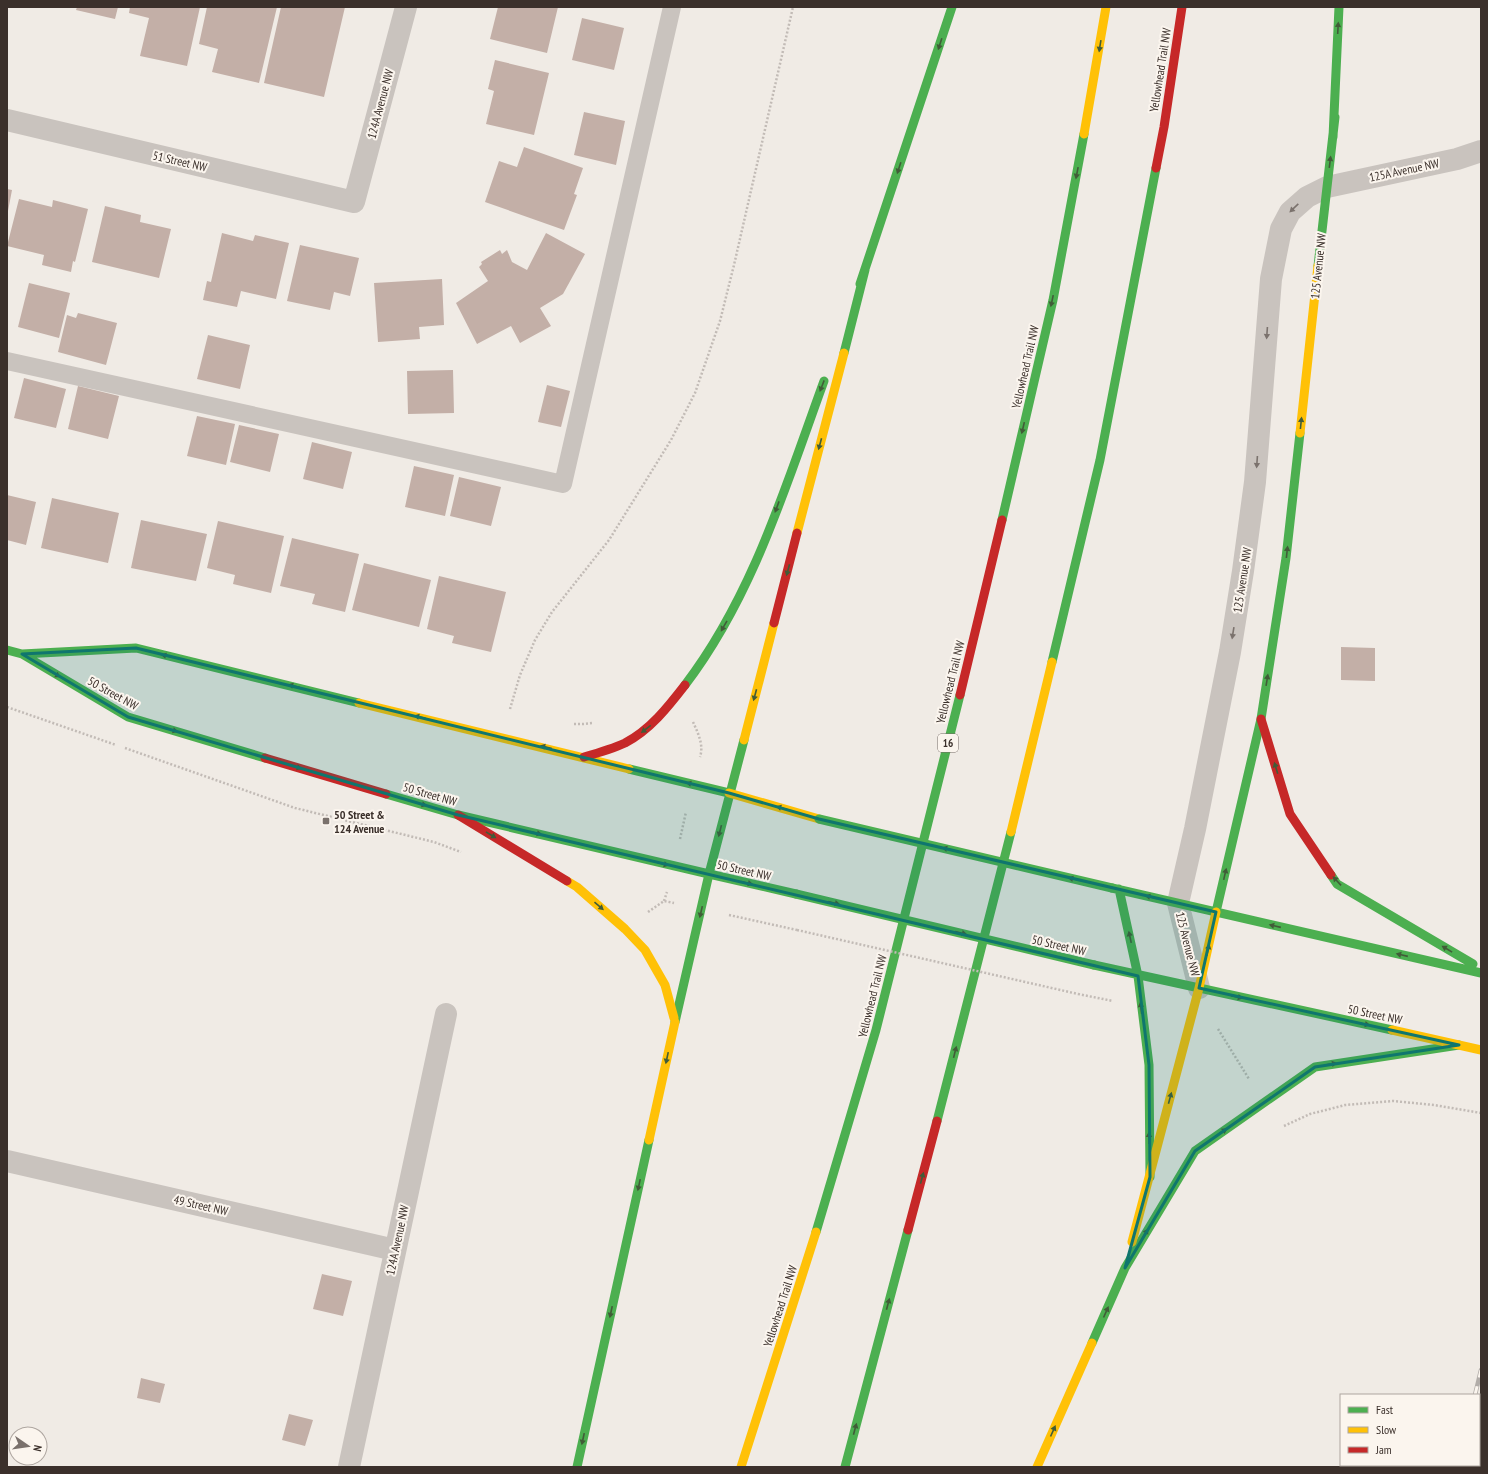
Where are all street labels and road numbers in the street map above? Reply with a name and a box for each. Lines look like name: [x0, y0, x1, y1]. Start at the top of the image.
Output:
street label: Yellowhead Trail NW: [1146, 27, 1174, 113]
street label: 124A Avenue NW: [364, 68, 396, 140]
street label: 51 Street NW: [151, 147, 209, 175]
street label: 125A Avenue NW: [1368, 155, 1440, 185]
street label: 125 Avenue NW: [1307, 232, 1329, 300]
street label: Yellowhead Trail NW: [1008, 324, 1042, 410]
street label: 125 Avenue NW: [1229, 546, 1255, 614]
street label: Yellowhead Trail NW: [932, 639, 968, 725]
street label: 50 Street NW: [85, 673, 141, 713]
road number: 16: [938, 734, 958, 752]
street label: 50 Street NW: [401, 779, 459, 809]
street label: 50 Street NW: [715, 856, 773, 884]
street label: 125 Avenue NW: [1173, 910, 1203, 978]
street label: 50 Street NW: [1030, 931, 1088, 959]
street label: Yellowhead Trail NW: [854, 953, 890, 1039]
street label: 50 Street NW: [1346, 1001, 1404, 1027]
street label: 49 Street NW: [172, 1191, 230, 1219]
street label: 124A Avenue NW: [382, 1204, 412, 1276]
street label: Yellowhead Trail NW: [760, 1263, 800, 1349]

